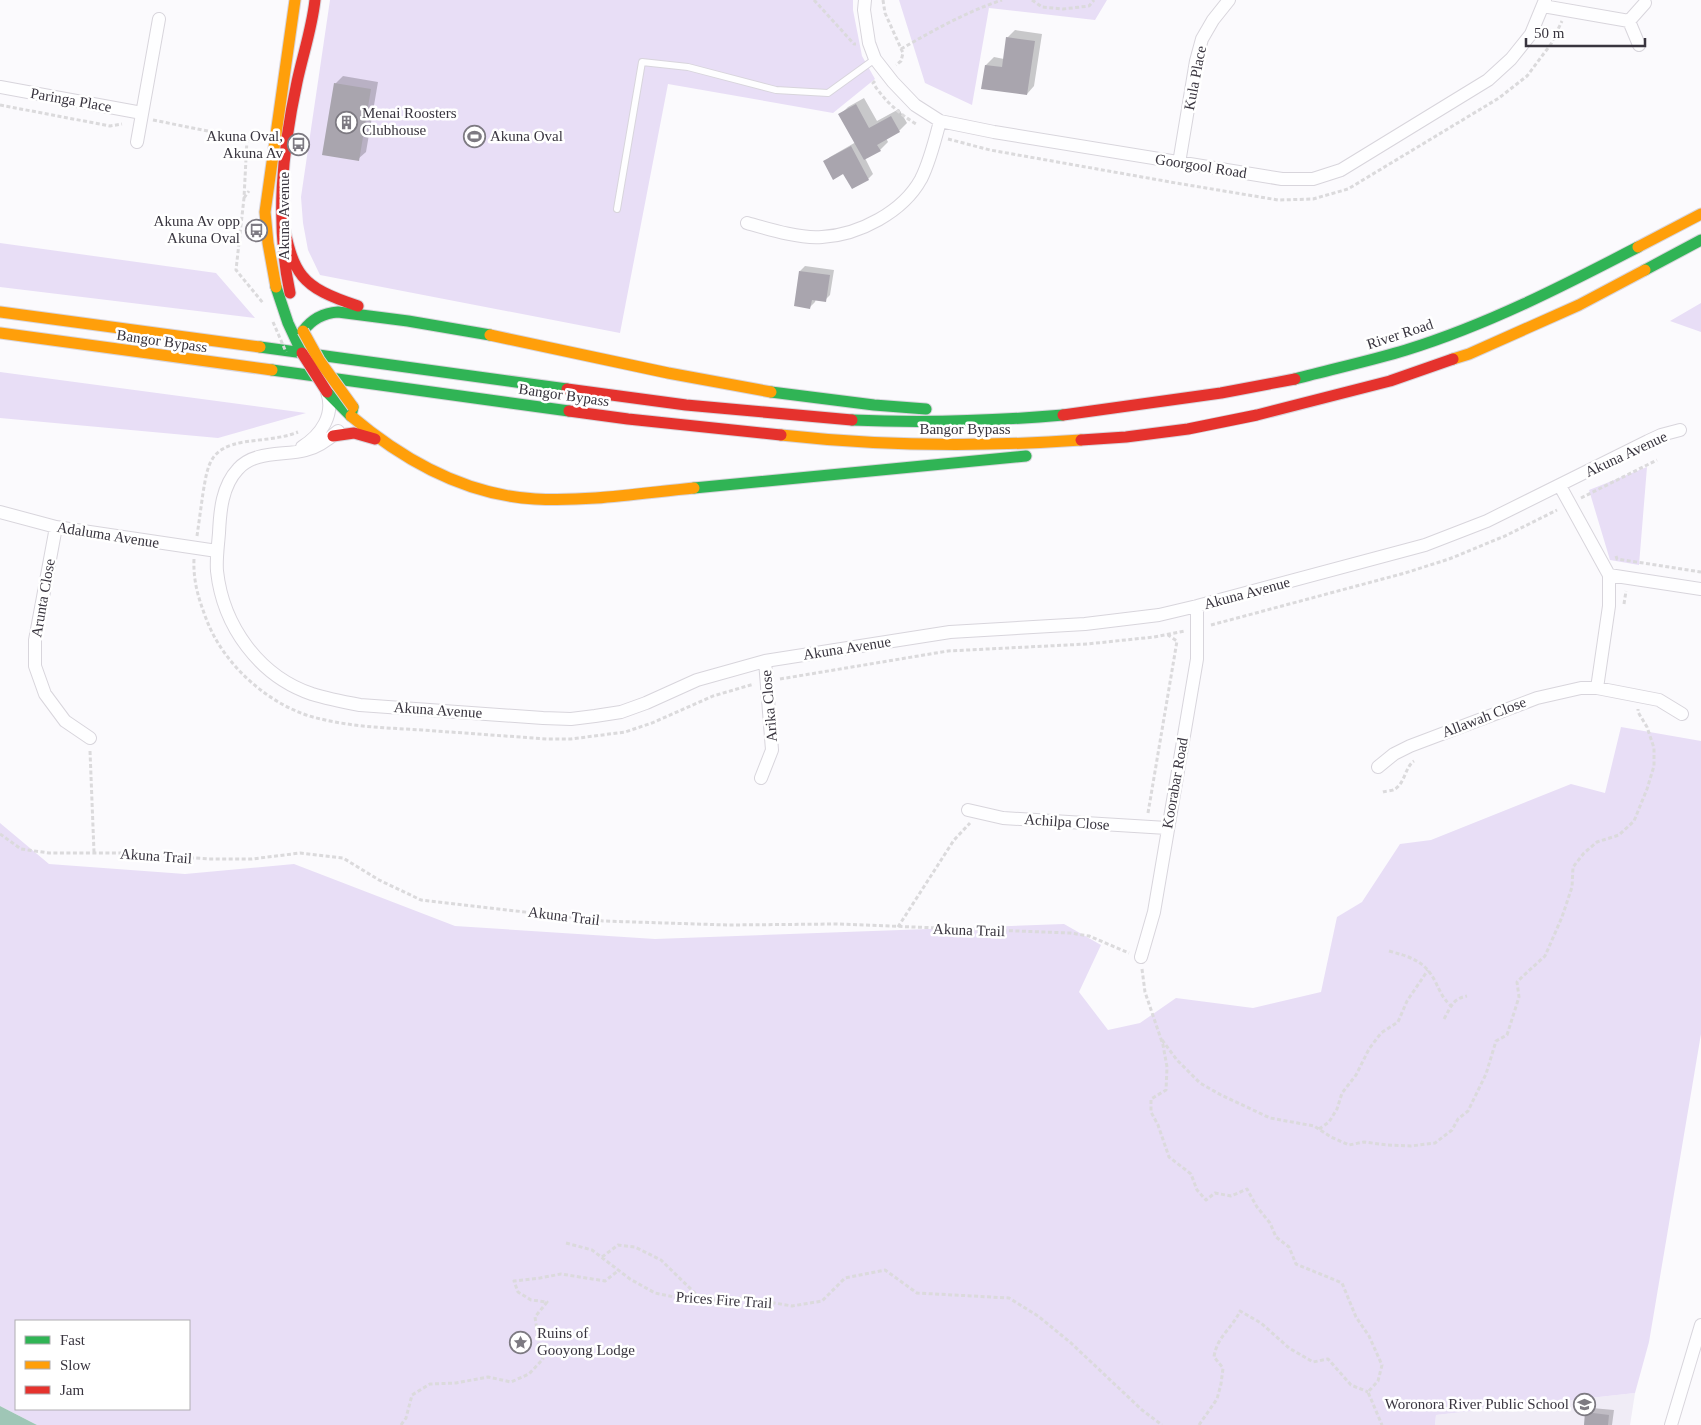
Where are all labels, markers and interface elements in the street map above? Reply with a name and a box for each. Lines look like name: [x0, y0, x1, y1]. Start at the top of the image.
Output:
scale bar: [1526, 15, 1645, 47]
text: 50 m: [1534, 25, 1565, 41]
street label: Kula Place: [1181, 44, 1209, 112]
street label: Paringa Place: [29, 85, 113, 115]
place label: Menai Roosters Clubhouse: [362, 105, 457, 138]
building icon: Menai Roosters Clubhouse: [334, 110, 358, 134]
sports icon: Akuna Oval: [462, 124, 486, 148]
place label: Akuna Oval, Akuna Av: [206, 128, 283, 161]
place label: Akuna Oval: [490, 128, 563, 144]
bus stop icon: Akuna Oval, Akuna Av: [287, 133, 311, 157]
street label: Goorgool Road: [1154, 151, 1248, 181]
street label: Akuna Avenue: [276, 171, 292, 260]
place label: Akuna Av opp Akuna Oval: [154, 213, 240, 246]
bus stop icon: Akuna Av opp Akuna Oval: [244, 218, 268, 242]
street label: River Road: [1365, 316, 1436, 352]
street label: Bangor Bypass: [116, 327, 208, 355]
street label: Bangor Bypass: [518, 381, 610, 409]
street label: Bangor Bypass: [919, 421, 1011, 437]
street label: Akuna Avenue: [1583, 428, 1670, 480]
street label: Adaluma Avenue: [56, 519, 161, 551]
street label: Arunta Close: [28, 557, 58, 639]
street label: Akuna Avenue: [1202, 574, 1292, 612]
street label: Akuna Avenue: [802, 633, 892, 663]
street label: Arika Close: [758, 669, 780, 743]
street label: Allawah Close: [1440, 694, 1529, 740]
street label: Akuna Avenue: [393, 699, 483, 721]
street label: Koorabar Road: [1159, 736, 1191, 830]
street label: Achilpa Close: [1024, 811, 1110, 833]
street label: Akuna Trail: [119, 846, 193, 866]
street label: Akuna Trail: [527, 904, 601, 928]
street label: Akuna Trail: [933, 921, 1005, 939]
street label: Prices Fire Trail: [675, 1289, 773, 1311]
legend: [15, 1320, 190, 1410]
place label: Ruins of Gooyong Lodge: [537, 1325, 635, 1358]
place icon: Ruins of Gooyong Lodge: [509, 1330, 533, 1354]
text: Fast: [60, 1332, 86, 1348]
text: Slow: [60, 1357, 91, 1373]
text: Jam: [60, 1382, 84, 1398]
school or university icon: Woronora River Public School: [1573, 1392, 1597, 1416]
place label: Woronora River Public School: [1385, 1396, 1569, 1412]

